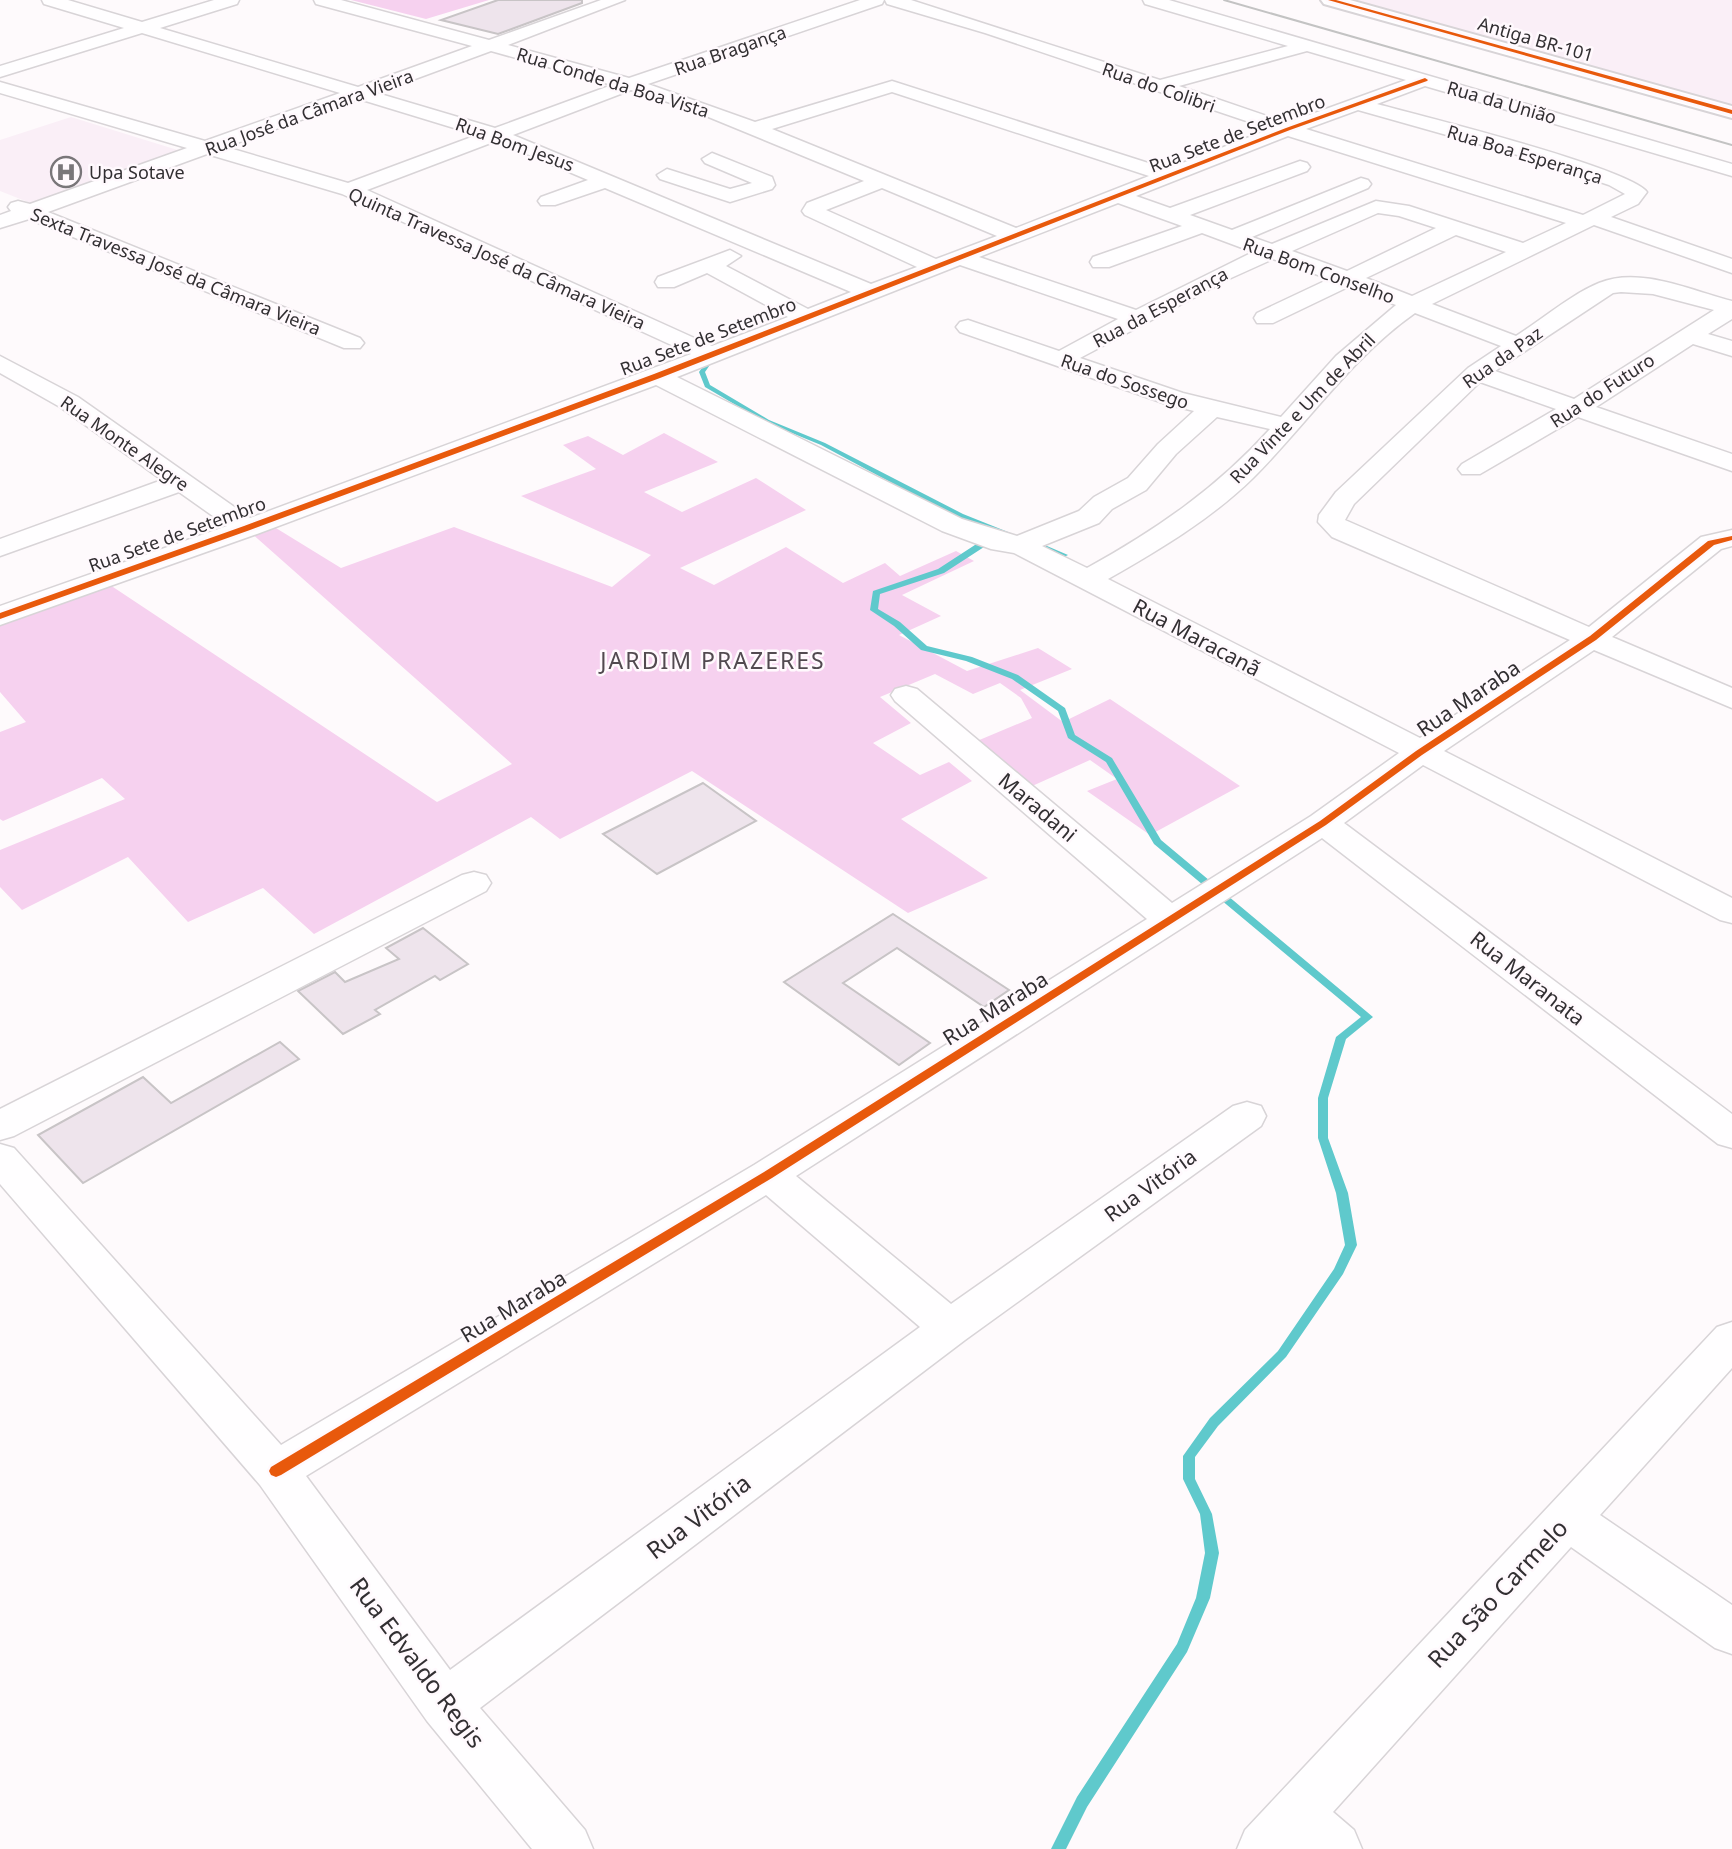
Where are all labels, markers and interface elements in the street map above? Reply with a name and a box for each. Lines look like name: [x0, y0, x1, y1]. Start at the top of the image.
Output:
street label: Antiga BR-101: [1475, 11, 1597, 67]
street label: Rua Bragança: [671, 20, 789, 80]
street label: Rua Conde da Boa Vista: [514, 41, 712, 123]
street label: Rua do Colibri: [1099, 56, 1219, 118]
street label: Rua José da Câmara Vieira: [202, 63, 416, 161]
street label: Rua da União: [1444, 75, 1560, 129]
street label: Rua Sete de Setembro: [1145, 88, 1329, 178]
street label: Rua Bom Jesus: [452, 111, 578, 177]
street label: Rua Boa Esperança: [1444, 119, 1606, 189]
hospital icon: Upa Sotave: [49, 155, 83, 189]
place label: Upa Sotave: [89, 160, 185, 184]
street label: Quinta Travessa José da Câmara Vieira: [345, 181, 649, 335]
street label: Sexta Travessa José da Câmara Vieira: [27, 202, 325, 340]
street label: Rua Bom Conselho: [1240, 231, 1398, 309]
street label: Rua da Esperança: [1088, 261, 1232, 353]
street label: Rua Sete de Setembro: [616, 291, 800, 381]
street label: Rua da Paz: [1457, 321, 1547, 393]
street label: Rua Vinte e Um de Abril: [1224, 328, 1380, 488]
street label: Rua do Futuro: [1545, 347, 1659, 433]
street label: Rua do Sossego: [1058, 348, 1192, 414]
street label: Rua Monte Alegre: [56, 390, 194, 496]
street label: Rua Sete de Setembro: [85, 491, 269, 577]
street label: Rua Maracanã: [1128, 592, 1266, 682]
district label: JARDIM PRAZERES: [598, 644, 826, 676]
street label: Rua Maraba: [1411, 653, 1525, 743]
street label: Maradani: [993, 766, 1083, 848]
street label: Rua Maranata: [1465, 924, 1591, 1032]
street label: Rua Maraba: [937, 965, 1053, 1051]
street label: Rua Vitória: [1098, 1142, 1202, 1228]
street label: Rua Maraba: [455, 1263, 571, 1349]
street label: Rua Vitória: [639, 1466, 757, 1566]
street label: Rua São Carmelo: [1419, 1511, 1575, 1675]
street label: Rua Edvaldo Regis: [343, 1570, 493, 1754]

